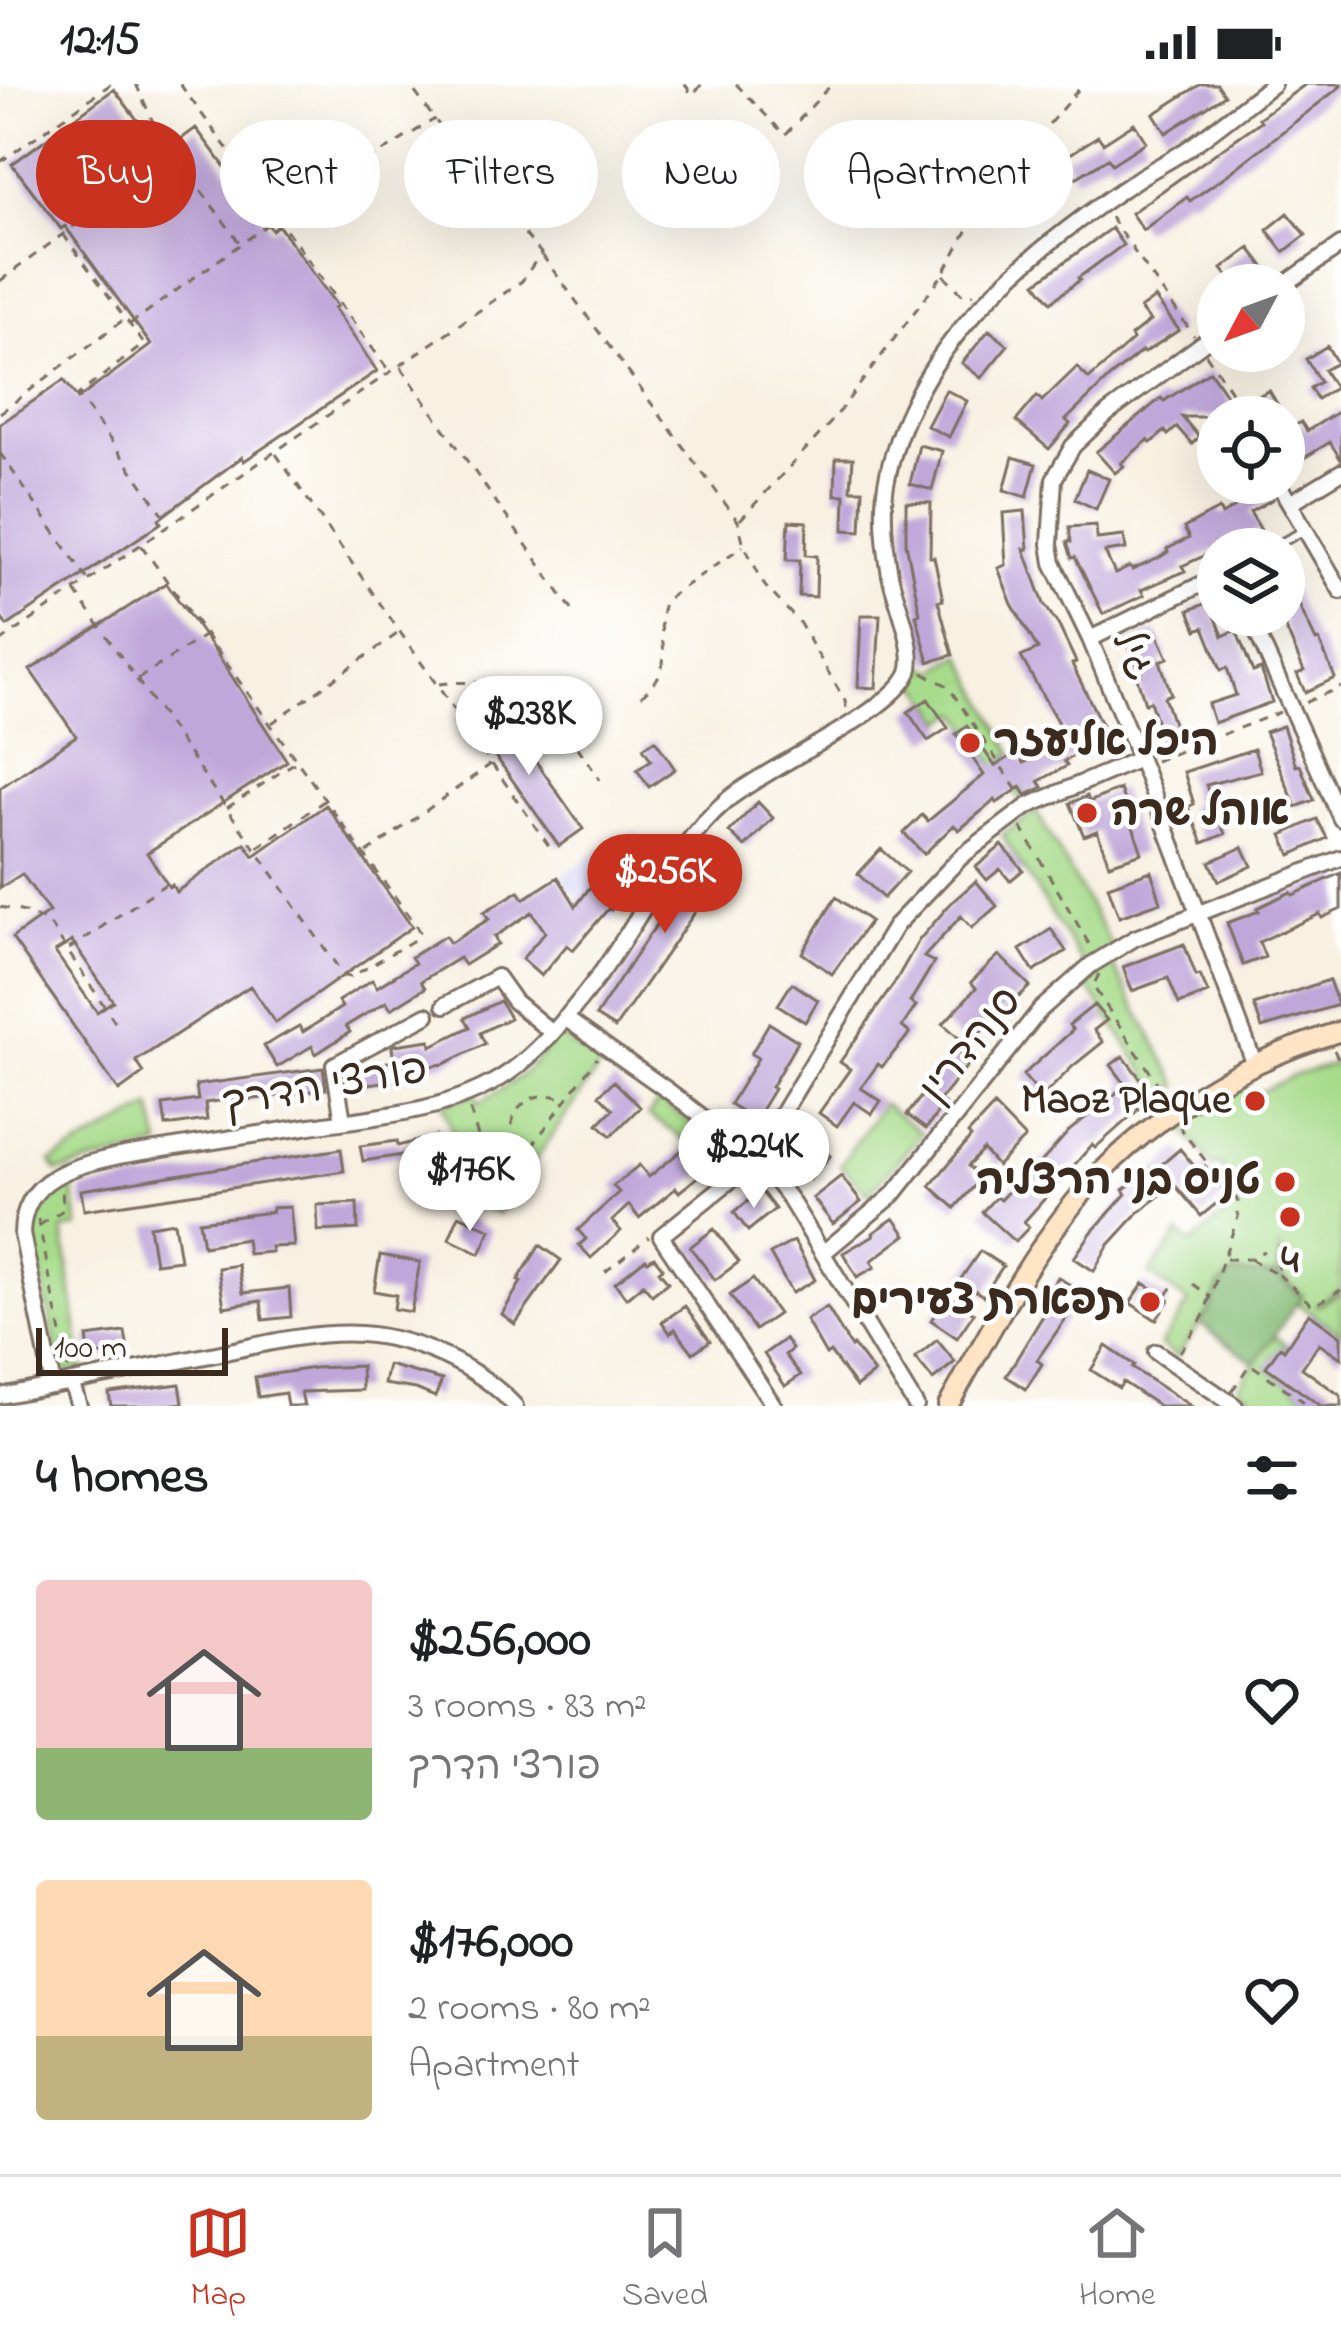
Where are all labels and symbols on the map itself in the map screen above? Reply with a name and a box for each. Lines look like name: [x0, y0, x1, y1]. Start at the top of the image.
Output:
north arrow: [1197, 264, 1305, 372]
street label: גיל: [1094, 622, 1170, 690]
pin: $238K: [445, 676, 613, 778]
place label: היכל אליעזר: [994, 713, 1219, 774]
marker: היכל אליעזר: [957, 730, 983, 756]
place label: אוהל שרה: [1111, 783, 1289, 844]
marker: אוהל שרה: [1074, 800, 1100, 826]
pin: $256K: [581, 834, 749, 936]
street label: סנהדרין: [906, 975, 1038, 1117]
street label: פורצי הדרך: [218, 1040, 432, 1136]
place label: Maoz Plaque: [1021, 1071, 1232, 1132]
marker: Maoz Plaque: [1242, 1088, 1268, 1114]
pin: $224K: [670, 1109, 838, 1211]
pin: $176K: [386, 1132, 554, 1234]
place label: טניס בני הרצליה: [976, 1152, 1261, 1213]
marker: טניס בני הרצליה: [1272, 1169, 1298, 1195]
marker: 4: [1277, 1204, 1303, 1230]
place label: 4: [1281, 1231, 1299, 1292]
place label: תפארת צעירים: [851, 1272, 1126, 1333]
marker: תפארת צעירים: [1137, 1289, 1163, 1315]
scale bar: [36, 1322, 228, 1375]

